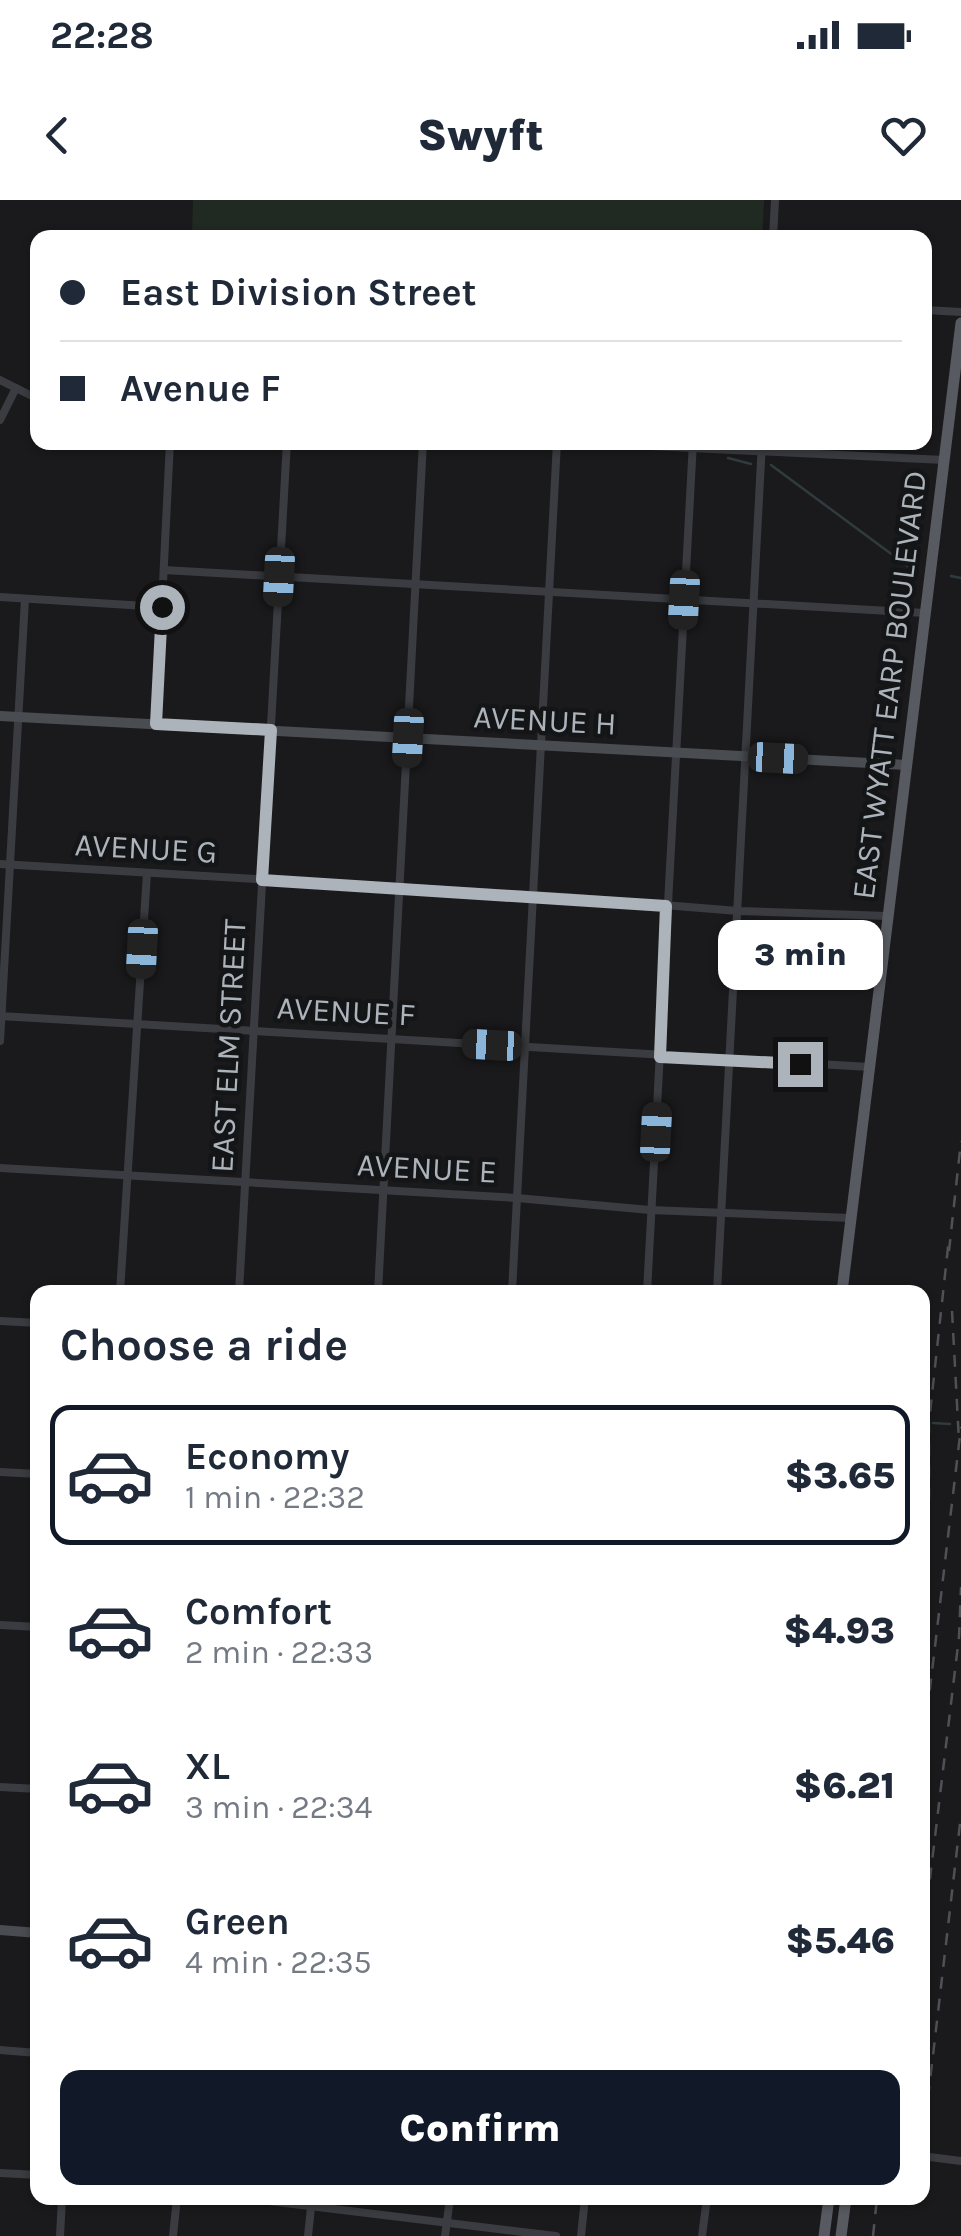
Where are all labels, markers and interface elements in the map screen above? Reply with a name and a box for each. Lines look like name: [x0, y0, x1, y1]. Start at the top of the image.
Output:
text: 22:28: [50, 13, 154, 58]
icon: back: [30, 108, 85, 163]
icon: heart: [876, 108, 931, 163]
text: Swyft: [417, 109, 544, 161]
text: East Division Street: [120, 270, 477, 315]
text: Avenue F: [120, 366, 281, 411]
street label: EAST WYATT EARP BOULEVARD: [845, 469, 934, 902]
car: [262, 546, 296, 608]
car: [667, 569, 701, 631]
route start: [140, 585, 185, 630]
street label: AVENUE H: [472, 698, 617, 743]
car: [391, 707, 425, 769]
car: [747, 741, 809, 775]
street label: AVENUE G: [74, 826, 218, 871]
car: [125, 918, 159, 980]
street label: EAST ELM STREET: [203, 918, 254, 1174]
callout: 3 min: [718, 919, 882, 989]
text: 3 min: [754, 936, 847, 973]
street label: AVENUE F: [276, 989, 416, 1034]
car: [461, 1028, 523, 1062]
route end: [778, 1042, 823, 1087]
car: [639, 1101, 673, 1163]
street label: AVENUE E: [356, 1146, 498, 1191]
text: Choose a ride: [60, 1319, 348, 1371]
icon: car: [65, 1430, 155, 1520]
text: Economy: [185, 1434, 349, 1479]
text: $3.65: [785, 1453, 895, 1498]
text: 1 min · 22:32: [185, 1479, 365, 1516]
icon: car: [65, 1585, 155, 1675]
text: Comfort: [185, 1589, 332, 1634]
text: $4.93: [784, 1608, 895, 1653]
text: 2 min · 22:33: [185, 1634, 373, 1671]
icon: car: [65, 1740, 155, 1830]
text: XL: [185, 1744, 230, 1789]
text: $6.21: [794, 1763, 895, 1808]
text: 3 min · 22:34: [185, 1789, 372, 1826]
icon: car: [65, 1895, 155, 1985]
text: Green: [185, 1899, 290, 1944]
text: $5.46: [786, 1918, 895, 1963]
text: 4 min · 22:35: [185, 1944, 372, 1981]
button: Confirm: [60, 2070, 900, 2185]

